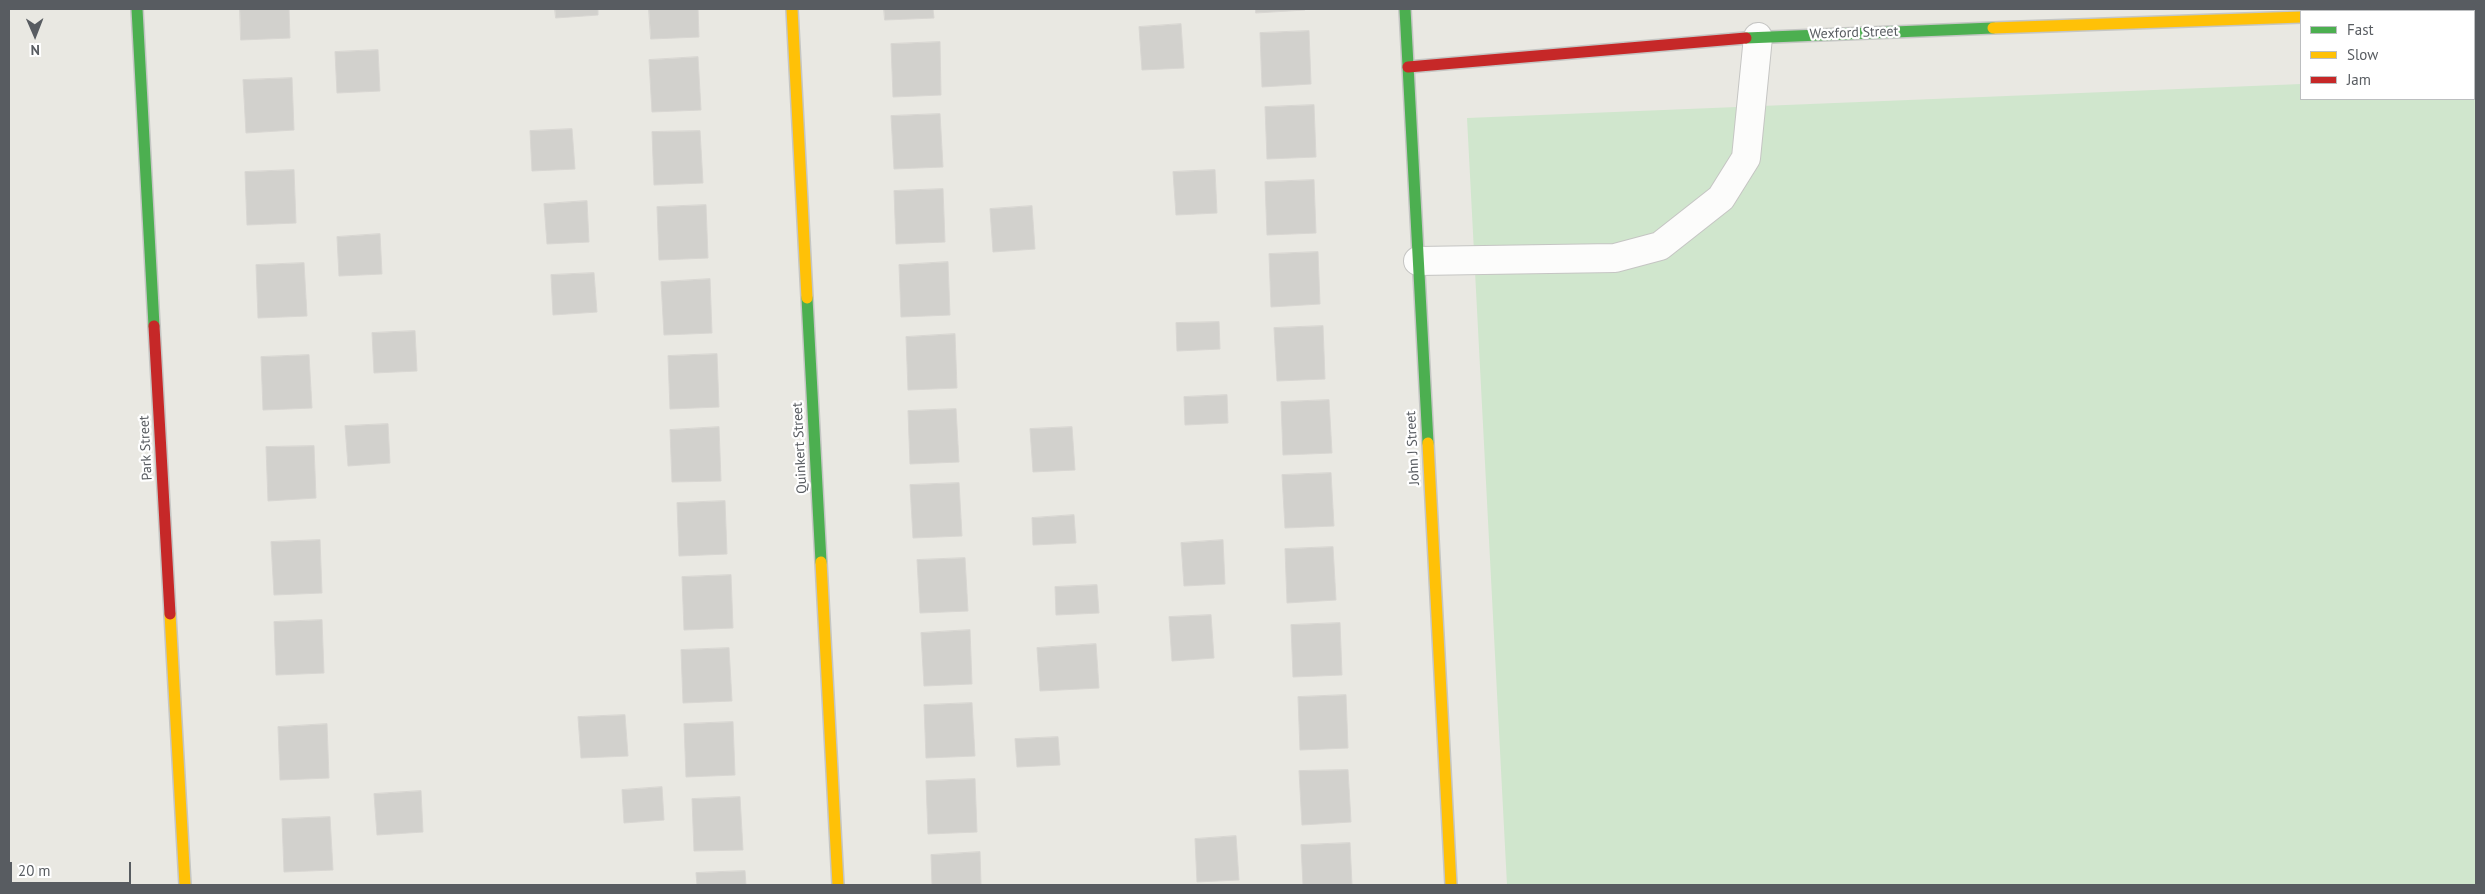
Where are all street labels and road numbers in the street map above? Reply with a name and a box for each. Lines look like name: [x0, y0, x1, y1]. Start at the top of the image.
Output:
street label: Wexford Street: [1809, 23, 1899, 43]
street label: Quinkert Street: [789, 402, 811, 494]
street label: John J Street: [1403, 411, 1423, 485]
street label: Park Street: [136, 415, 156, 481]

